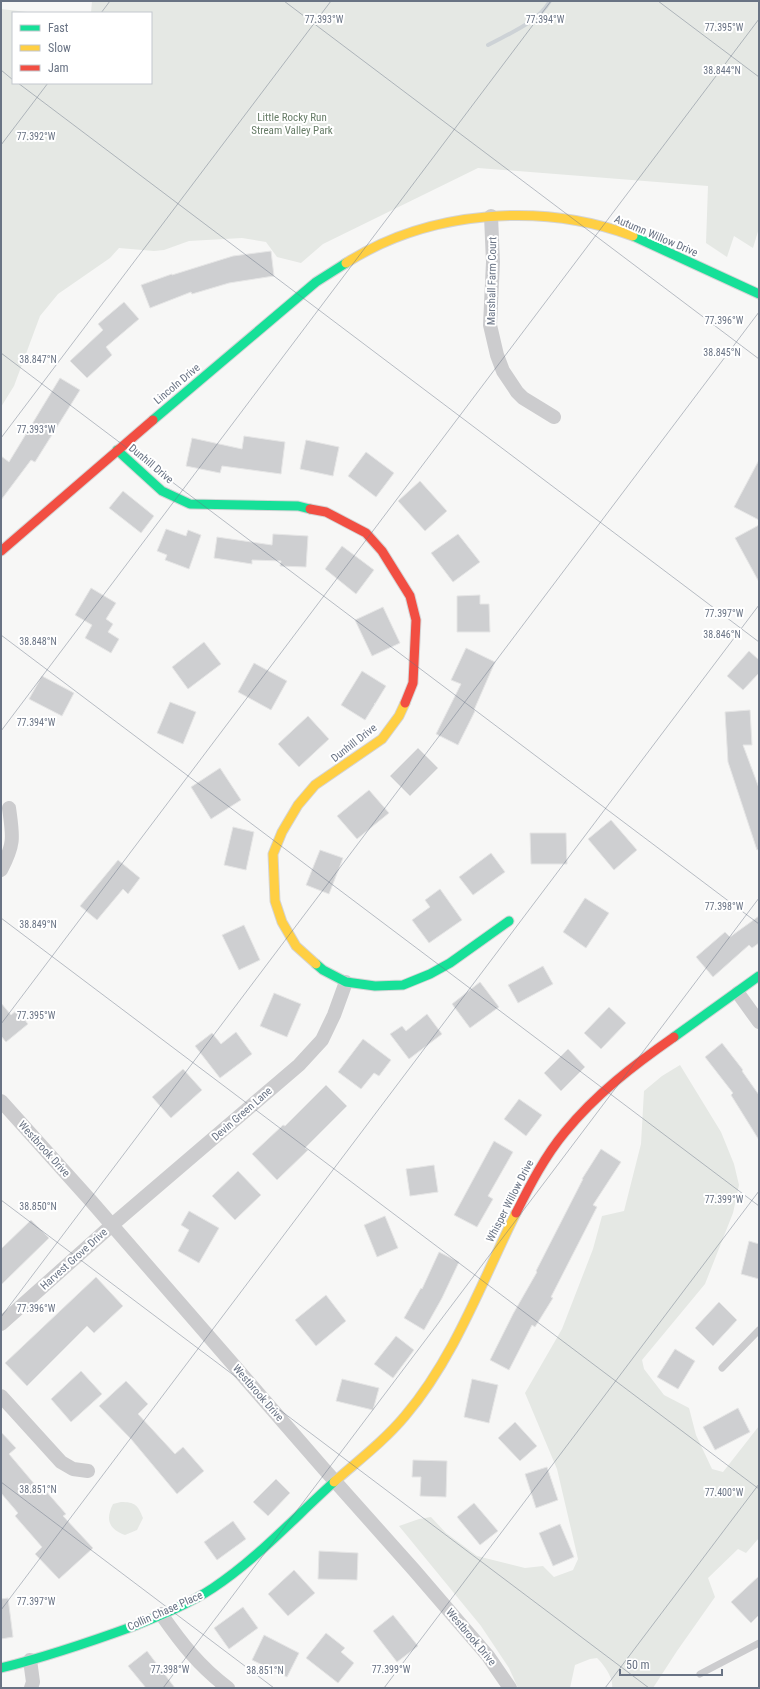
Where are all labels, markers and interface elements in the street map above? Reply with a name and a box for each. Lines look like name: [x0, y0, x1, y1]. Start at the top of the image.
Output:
legend: [12, 12, 152, 84]
text: 77.393°W: [305, 14, 344, 25]
text: 77.394°W: [526, 14, 565, 25]
text: Fast: [48, 21, 69, 35]
text: 77.395°W: [705, 22, 744, 33]
text: Slow: [48, 41, 71, 55]
text: Jam: [48, 61, 69, 75]
text: 38.844°N: [703, 65, 741, 76]
park label: Little Rocky Run Stream Valley Park: [251, 111, 333, 137]
text: 77.392°W: [17, 131, 56, 142]
street label: Autumn Willow Drive: [612, 213, 700, 259]
street label: Marshall Farm Court: [485, 237, 499, 325]
text: 77.396°W: [705, 315, 744, 326]
text: 38.845°N: [703, 347, 741, 358]
text: 38.847°N: [19, 354, 57, 365]
street label: Lincoln Drive: [151, 361, 203, 407]
text: 77.393°W: [17, 424, 56, 435]
street label: Dunhill Drive: [126, 442, 176, 486]
text: 77.397°W: [705, 608, 744, 619]
text: 38.846°N: [703, 629, 741, 640]
text: 38.848°N: [19, 636, 57, 647]
text: 77.394°W: [17, 717, 56, 728]
street label: Dunhill Drive: [329, 721, 379, 765]
text: 77.398°W: [705, 901, 744, 912]
text: 38.849°N: [19, 919, 57, 930]
text: 77.395°W: [17, 1010, 56, 1021]
street label: Devin Green Lane: [209, 1084, 275, 1144]
street label: Westbrook Drive: [15, 1118, 73, 1180]
street label: Whisper Willow Drive: [484, 1158, 536, 1244]
text: 77.399°W: [705, 1194, 744, 1205]
text: 38.850°N: [19, 1201, 57, 1212]
street label: Harvest Grove Drive: [38, 1226, 110, 1292]
text: 77.396°W: [17, 1303, 56, 1314]
street label: Westbrook Drive: [230, 1362, 286, 1424]
text: 38.851°N: [19, 1484, 57, 1495]
text: 77.400°W: [705, 1487, 744, 1498]
street label: Collin Chase Place: [125, 1589, 205, 1633]
text: 77.397°W: [17, 1596, 56, 1607]
street label: Westbrook Drive: [443, 1606, 499, 1668]
scale bar: [620, 1651, 722, 1677]
text: 50 m: [626, 1658, 650, 1672]
text: 77.398°W: [151, 1664, 190, 1675]
text: 77.399°W: [372, 1664, 411, 1675]
text: 38.851°N: [246, 1665, 284, 1676]

